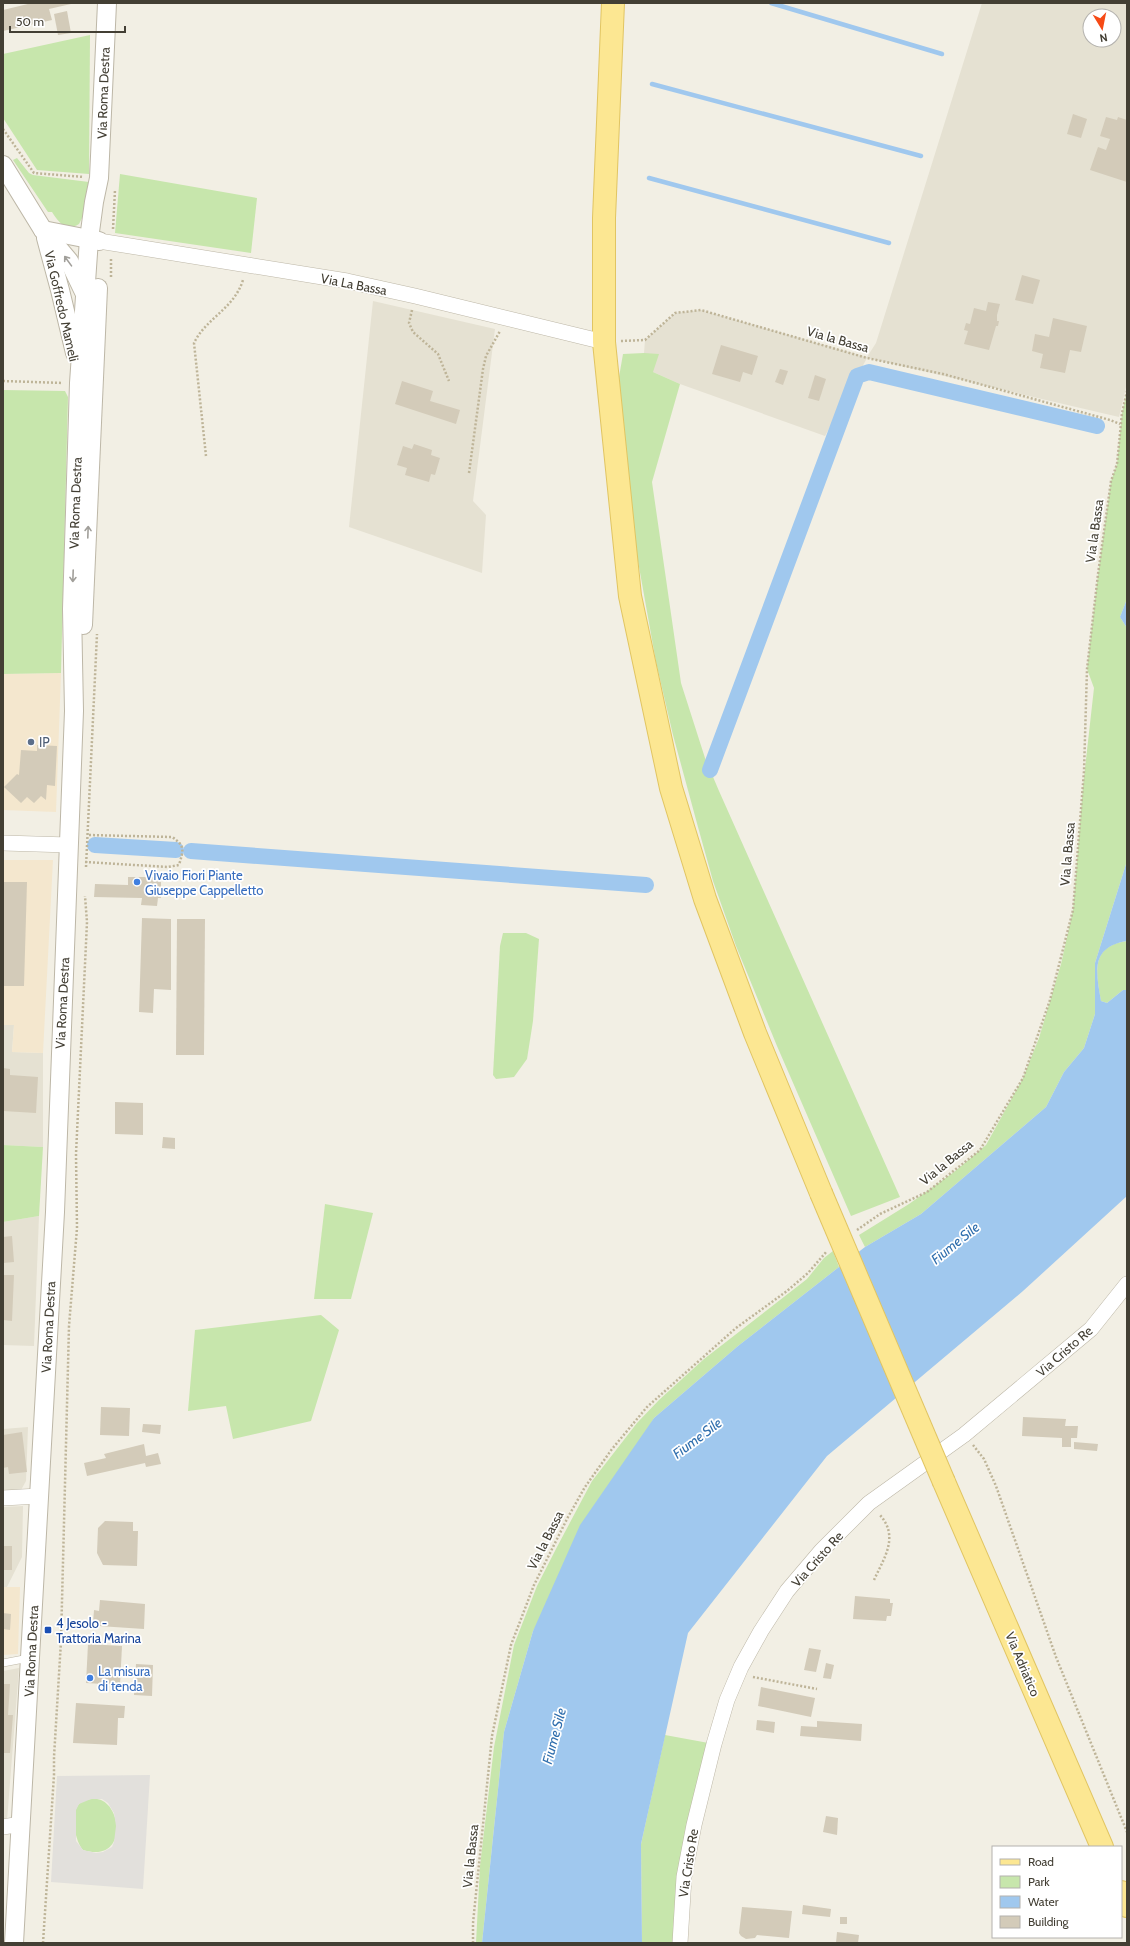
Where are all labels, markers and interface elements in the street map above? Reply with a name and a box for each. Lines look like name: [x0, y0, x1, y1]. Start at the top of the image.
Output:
scale bar: [10, 8, 125, 34]
north arrow: [1082, 8, 1122, 48]
text: 50 m: [16, 14, 44, 29]
text: N: [1099, 30, 1109, 45]
street label: Via Roma Destra: [93, 46, 113, 139]
street label: Via Goffredo Mameli: [41, 249, 83, 363]
one-way arrow: [64, 255, 72, 266]
street label: Via La Bassa: [320, 270, 389, 298]
street label: Via la Bassa: [805, 323, 872, 356]
street label: Via Roma Destra: [65, 456, 85, 549]
street label: Via la Bassa: [1082, 498, 1106, 564]
one-way arrow: [84, 526, 92, 539]
one-way arrow: [69, 569, 77, 582]
place label: IP: [39, 734, 50, 750]
marker: IP: [26, 737, 36, 747]
street label: Via la Bassa: [1056, 821, 1078, 886]
place label: Vivaio Fiori Piante Giuseppe Cappelletto: [145, 867, 263, 898]
marker: Vivaio Fiori Piante Giuseppe Cappelletto: [132, 877, 142, 887]
street label: Via Roma Destra: [52, 956, 72, 1049]
street label: Via la Bassa: [916, 1135, 976, 1188]
water label: Fiume Sile: [927, 1218, 983, 1268]
street label: Via Roma Destra: [38, 1280, 58, 1373]
street label: Via Cristo Re: [1033, 1322, 1096, 1380]
water label: Fiume Sile: [669, 1413, 726, 1462]
street label: Via la Bassa: [523, 1507, 567, 1572]
street label: Via Cristo Re: [788, 1528, 846, 1590]
street label: Via Roma Destra: [21, 1604, 41, 1697]
place label: 4 Jesolo - Trattoria Marina: [56, 1615, 142, 1646]
marker: 4 Jesolo - Trattoria Marina: [43, 1625, 53, 1635]
street label: Via Adriatico: [1002, 1629, 1044, 1699]
place label: La misura di tenda: [98, 1663, 151, 1694]
marker: La misura di tenda: [85, 1673, 95, 1683]
water label: Fiume Sile: [538, 1705, 570, 1766]
street label: Via la Bassa: [459, 1823, 481, 1888]
street label: Via Cristo Re: [675, 1827, 701, 1898]
legend: [992, 1846, 1122, 1938]
text: Road: [1028, 1854, 1054, 1869]
text: Park: [1028, 1874, 1050, 1889]
text: Water: [1028, 1894, 1059, 1909]
text: Building: [1028, 1914, 1070, 1929]

